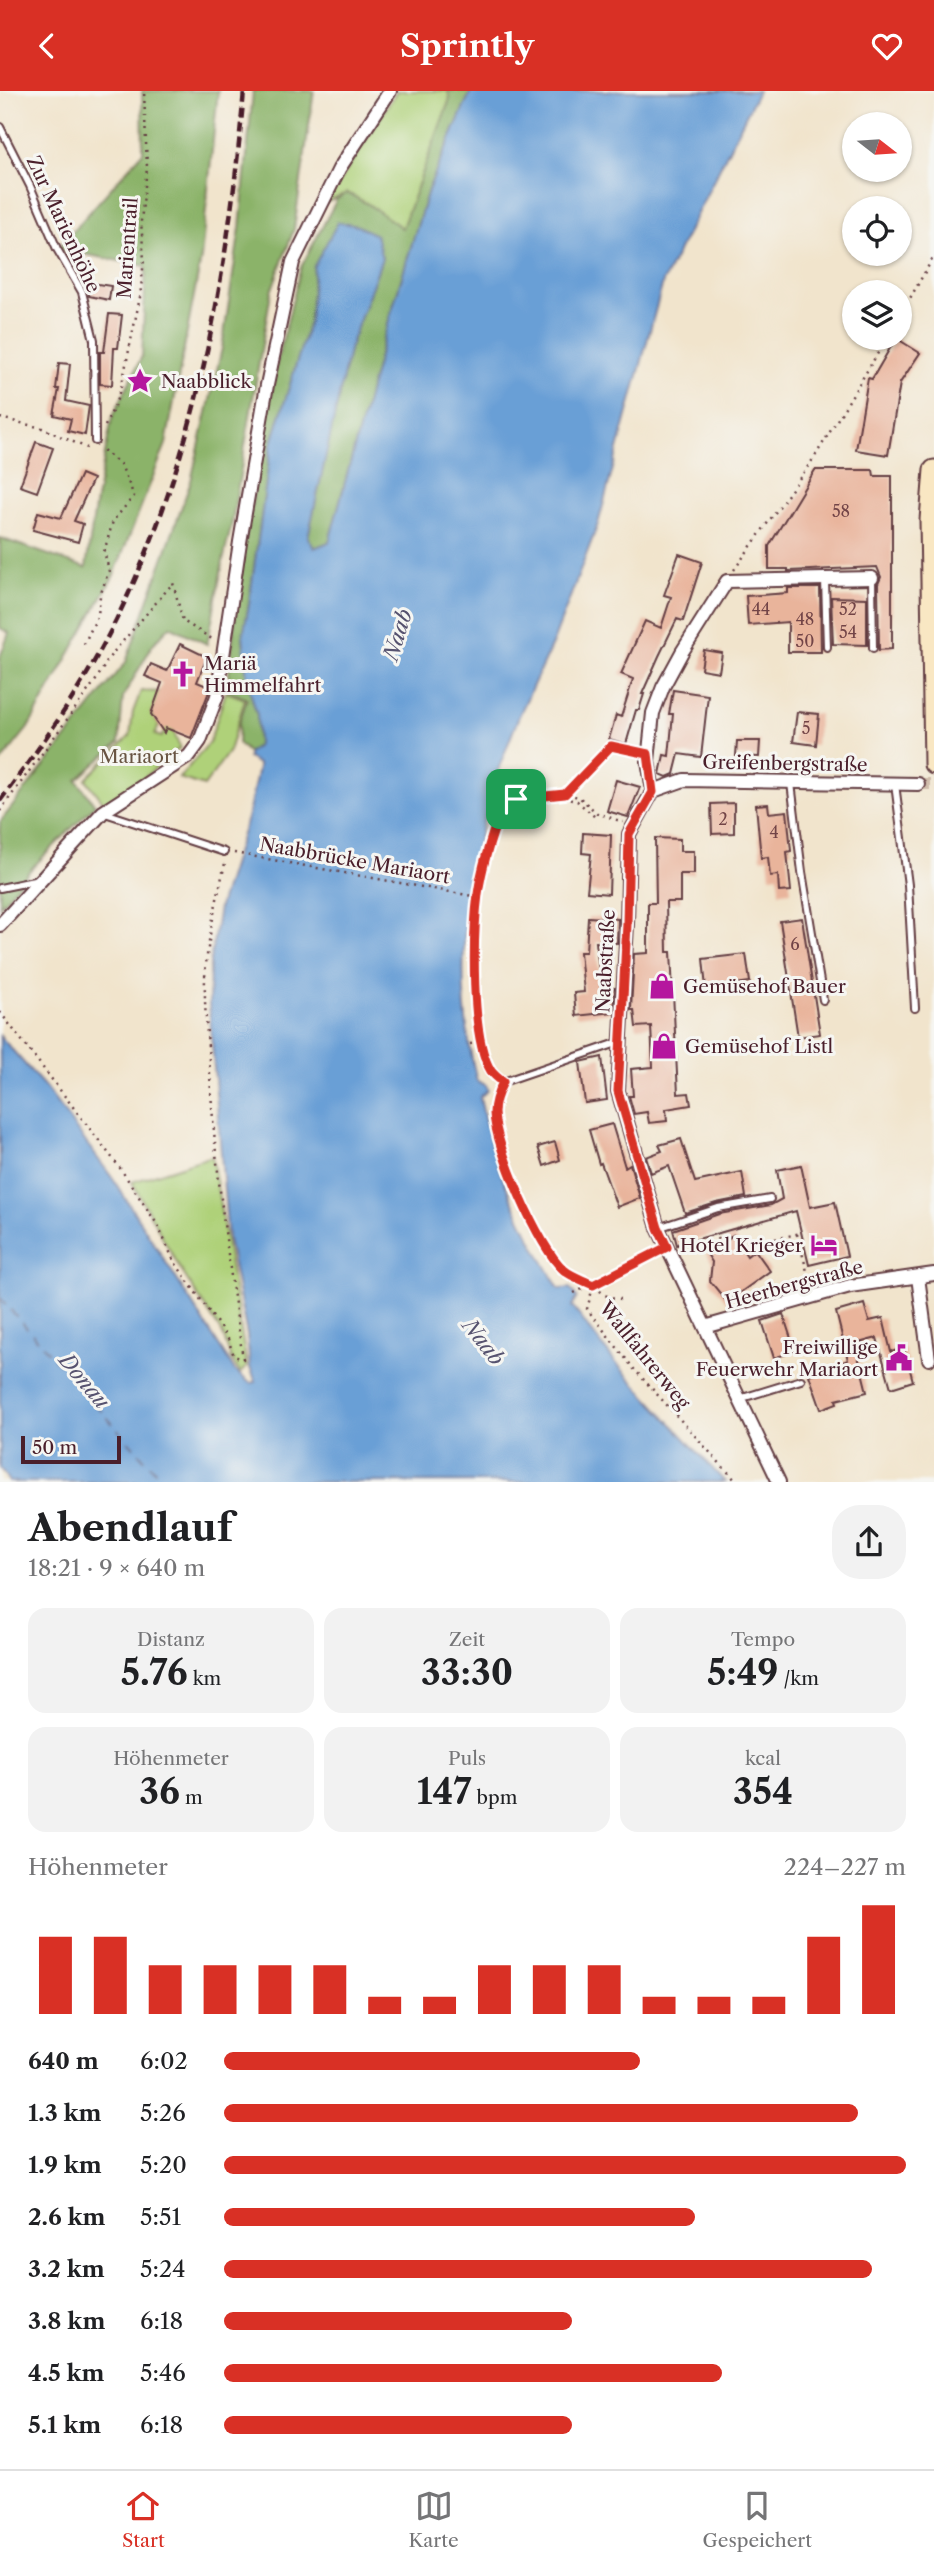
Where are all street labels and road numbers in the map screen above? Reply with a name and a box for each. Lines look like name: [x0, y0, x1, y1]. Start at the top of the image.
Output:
street label: Zur Marienhöhe: [22, 152, 105, 296]
street label: Marientrail: [112, 196, 143, 299]
street label: Greifenbergstraße: [702, 751, 868, 776]
street label: Naabbrücke Mariaort: [258, 832, 452, 889]
street label: Naabstraße: [591, 909, 620, 1013]
street label: Heerbergstraße: [723, 1255, 866, 1314]
street label: Wallfahrerweg: [594, 1296, 696, 1414]

